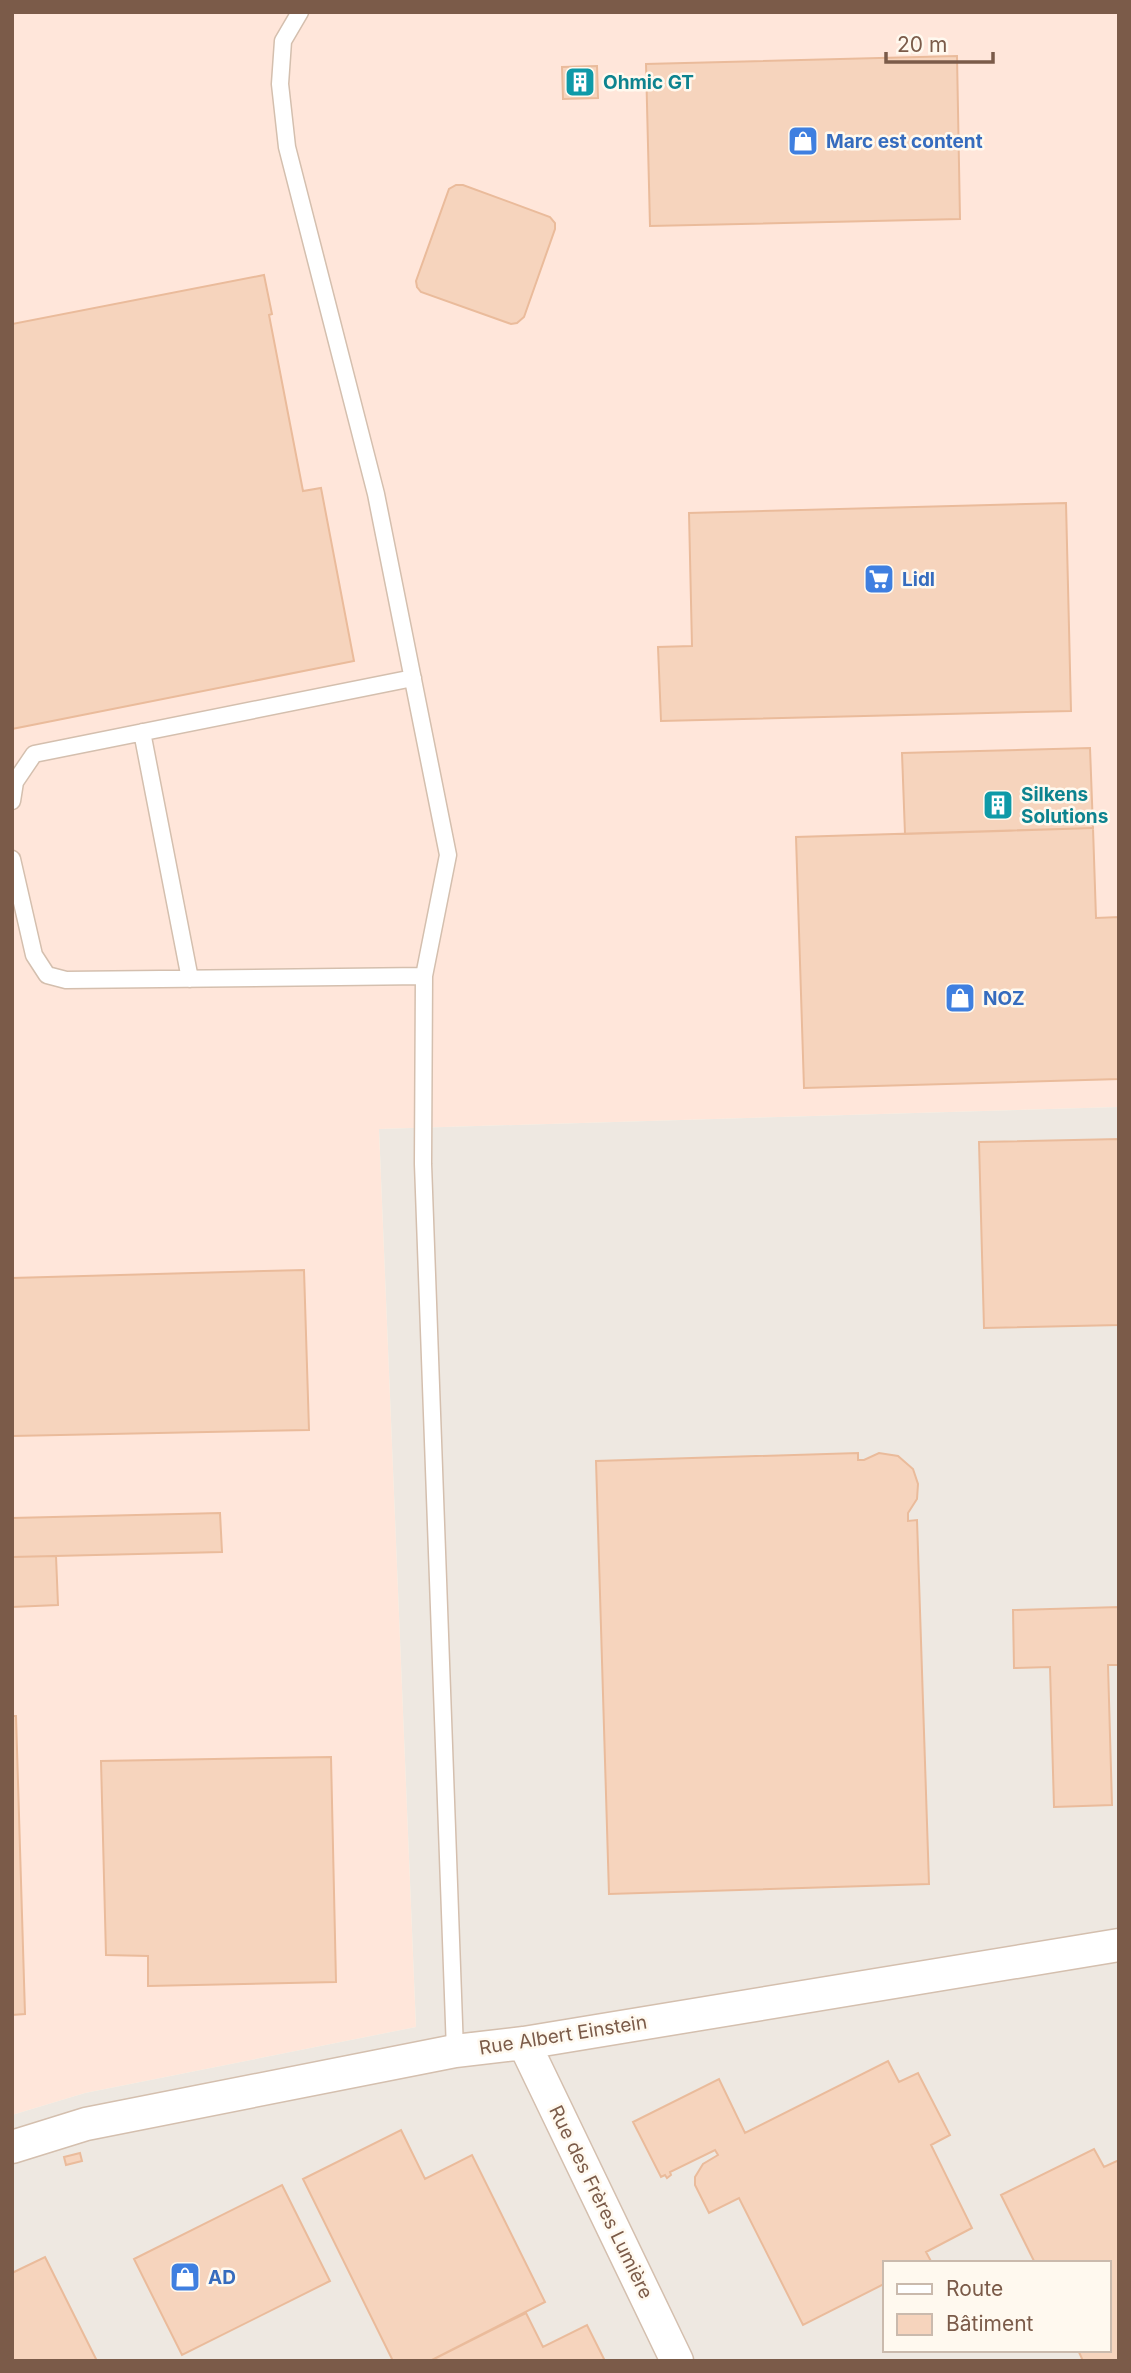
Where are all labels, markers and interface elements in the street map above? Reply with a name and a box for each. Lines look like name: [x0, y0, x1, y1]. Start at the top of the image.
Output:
scale bar: [886, 21, 993, 65]
text: 20 m: [897, 32, 947, 57]
building icon: Ohmic GT: [563, 65, 597, 99]
place label: Ohmic GT: [603, 71, 694, 94]
shop icon: Marc est content: [786, 124, 820, 158]
place label: Marc est content: [826, 130, 983, 153]
supermarket icon: Lidl: [862, 562, 896, 596]
place label: Lidl: [902, 568, 935, 591]
place label: Silkens Solutions: [1021, 783, 1108, 828]
building icon: Silkens Solutions: [981, 788, 1015, 822]
shop icon: NOZ: [943, 981, 977, 1015]
place label: NOZ: [983, 987, 1025, 1010]
street label: Rue Albert Einstein: [477, 2010, 649, 2060]
street label: Rue des Frères Lumière: [544, 2102, 658, 2302]
shop icon: AD: [168, 2260, 202, 2294]
legend: [883, 2261, 1110, 2352]
place label: AD: [208, 2266, 236, 2289]
text: Route: [946, 2276, 1003, 2301]
text: Bâtiment: [946, 2311, 1034, 2336]

